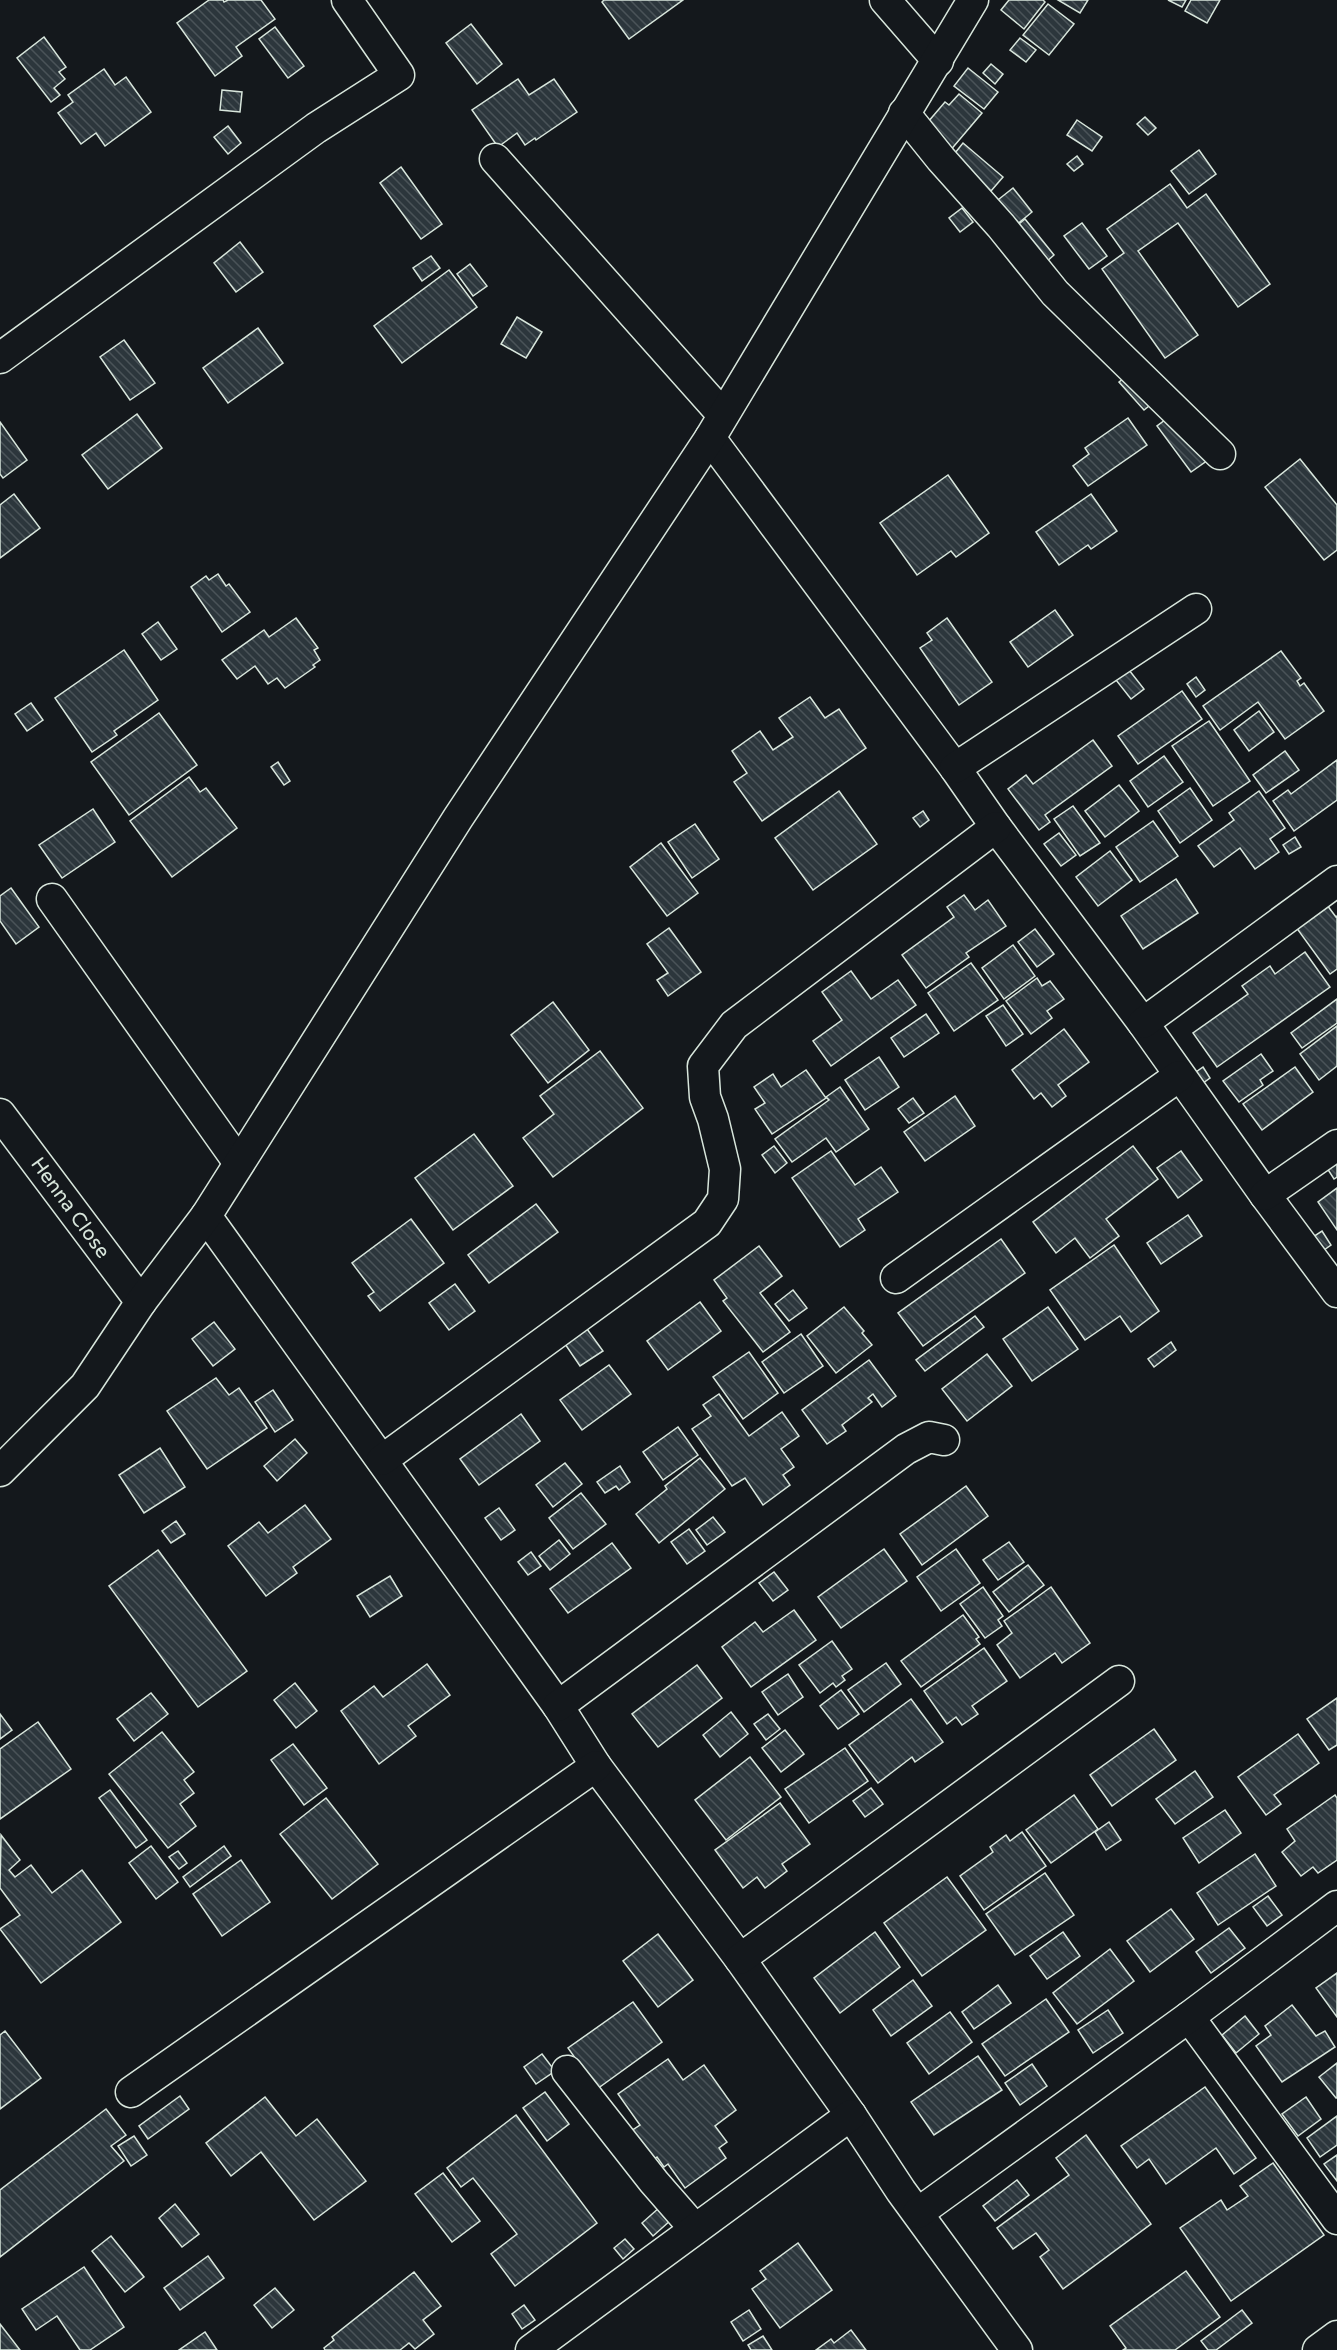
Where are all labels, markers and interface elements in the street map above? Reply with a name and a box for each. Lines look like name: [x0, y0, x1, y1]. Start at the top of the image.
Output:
street label: Henna Close: [25, 1153, 115, 1263]

